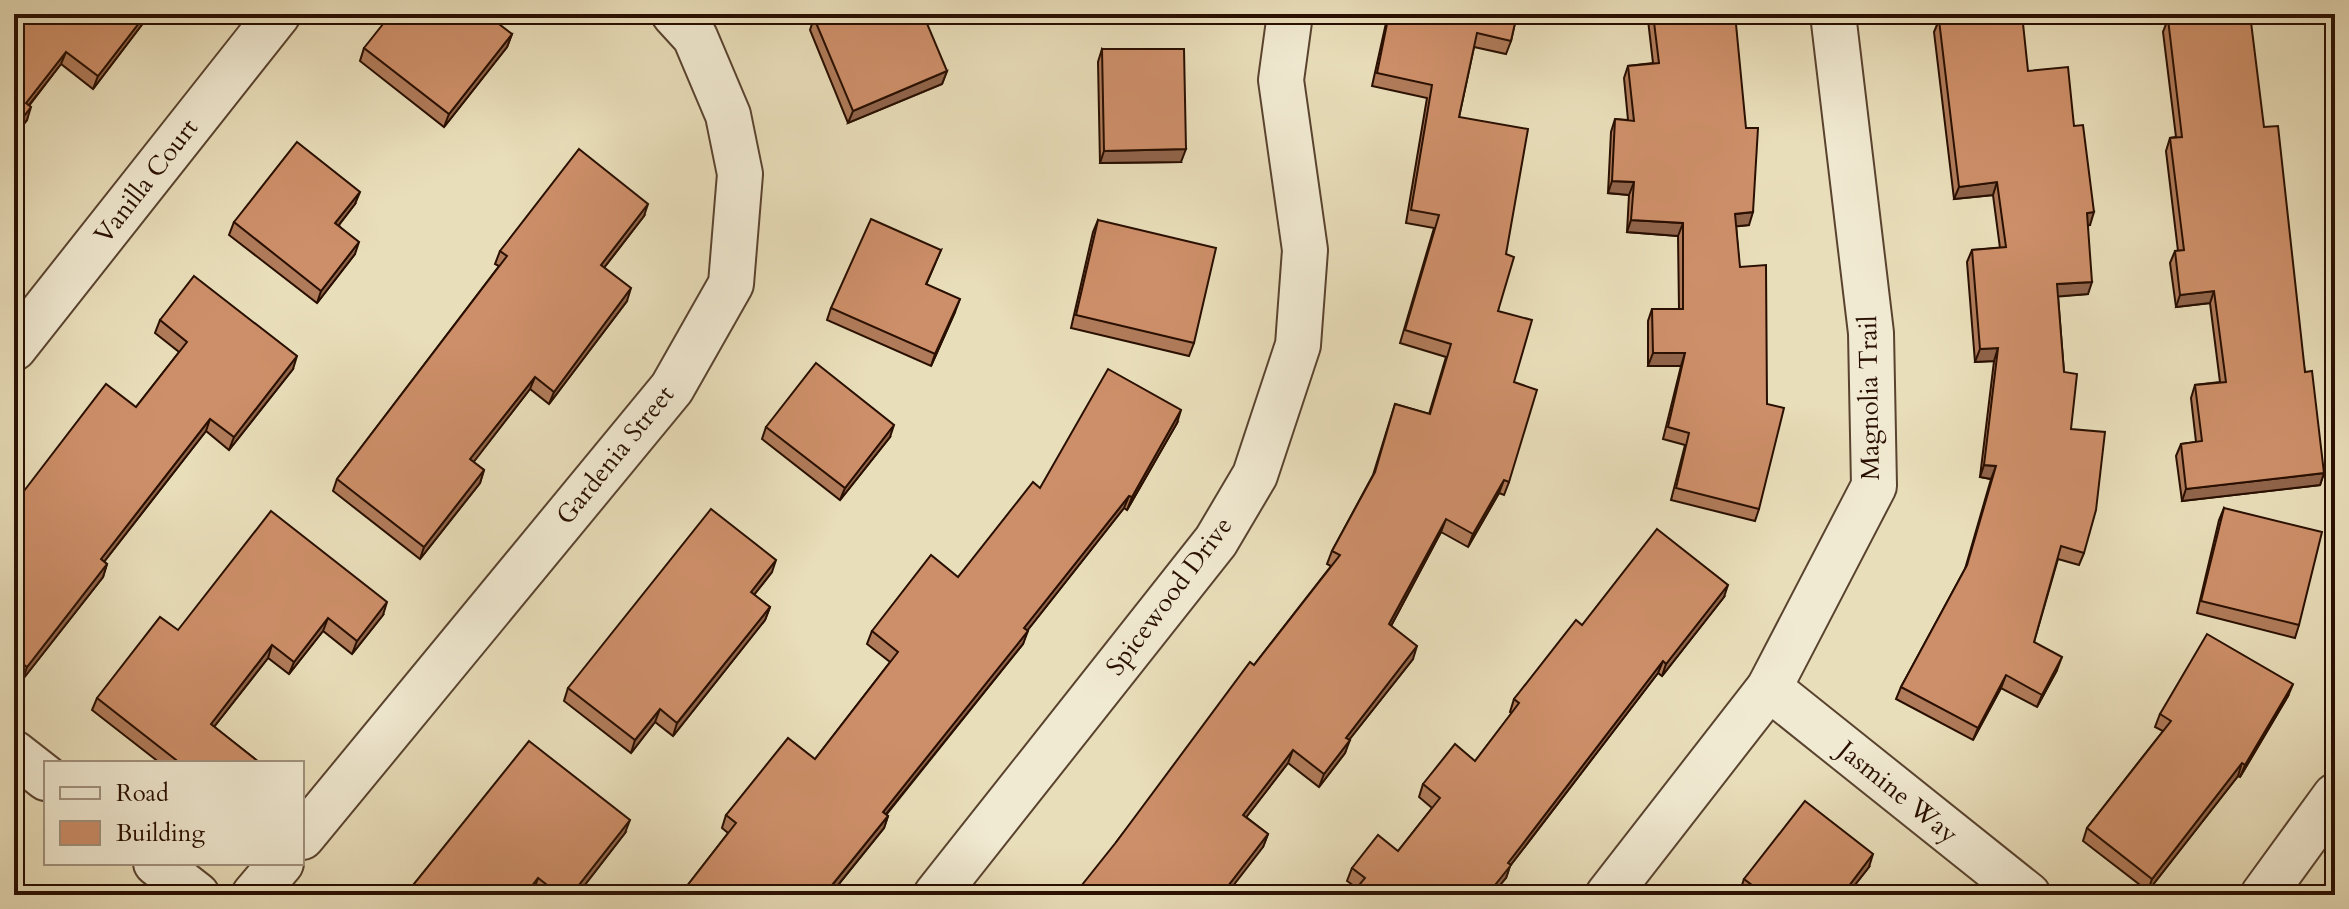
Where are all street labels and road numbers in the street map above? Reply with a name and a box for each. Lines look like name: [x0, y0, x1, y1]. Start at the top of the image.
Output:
street label: Vanilla Court: [86, 111, 206, 251]
street label: Magnolia Trail: [1850, 315, 1888, 481]
street label: Gardenia Street: [548, 378, 682, 532]
street label: Spicewood Drive: [1098, 509, 1240, 683]
street label: Jasmine Way: [1827, 730, 1966, 851]

